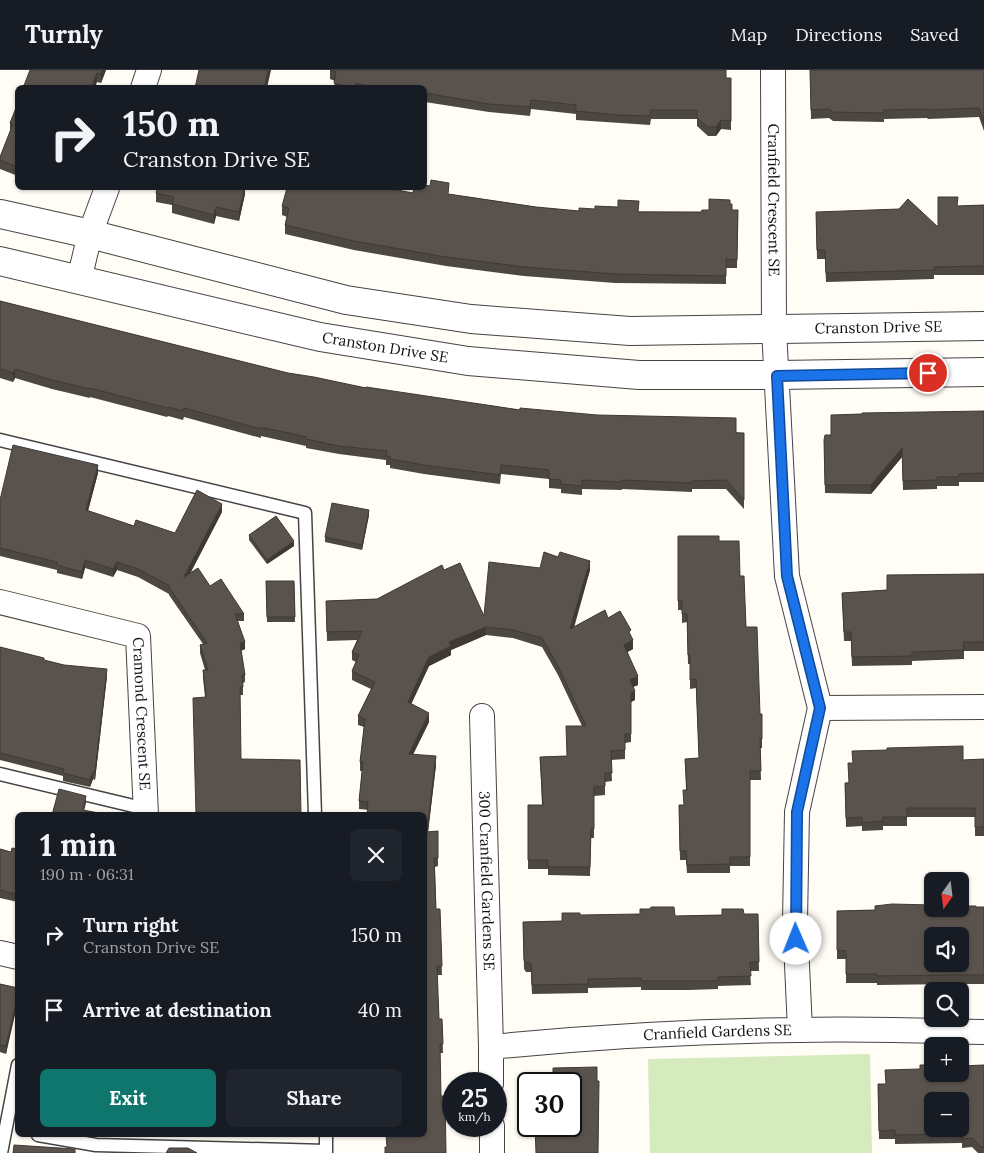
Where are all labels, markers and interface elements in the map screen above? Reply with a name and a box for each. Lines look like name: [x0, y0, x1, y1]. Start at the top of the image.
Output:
text: Turnly: [25, 19, 103, 50]
text: Map: [731, 23, 767, 46]
text: Directions: [795, 23, 882, 46]
text: Saved: [910, 23, 959, 46]
text: 150 m: [123, 101, 220, 146]
icon: right: [40, 105, 105, 170]
street label: Cranfield Crescent SE: [764, 124, 784, 276]
text: Cranston Drive SE: [123, 145, 310, 173]
street label: Cranston Drive SE: [815, 317, 943, 337]
street label: Cranston Drive SE: [321, 327, 450, 367]
pin: [907, 352, 949, 394]
icon: arrive: [914, 359, 942, 387]
street label: Cramond Crescent SE: [129, 637, 155, 791]
street label: 300 Cranfield Gardens SE: [475, 791, 499, 971]
text: 1 min: [40, 826, 117, 864]
button: close: [350, 829, 402, 881]
text: 190 m · 06:31: [40, 864, 134, 884]
north arrow: [924, 872, 969, 918]
map controls: [924, 872, 969, 1137]
position arrow: [769, 912, 821, 964]
text: Turn right: [83, 913, 179, 937]
icon: right: [40, 921, 68, 949]
text: 150 m: [351, 923, 402, 947]
button: sound: [924, 927, 969, 972]
text: Cranston Drive SE: [83, 937, 219, 957]
button: search: [924, 982, 969, 1027]
icon: arrive: [40, 996, 68, 1024]
text: Arrive at destination: [83, 998, 272, 1022]
text: 40 m: [358, 998, 402, 1022]
street label: Cranfield Gardens SE: [643, 1020, 792, 1044]
button: +: [924, 1037, 969, 1082]
button: Exit: [40, 1069, 216, 1127]
button: Share: [226, 1069, 402, 1127]
speed limit sign: 30: [517, 1072, 582, 1137]
text: 25: [461, 1082, 488, 1114]
button: −: [924, 1092, 969, 1137]
text: km/h: [458, 1109, 491, 1124]

